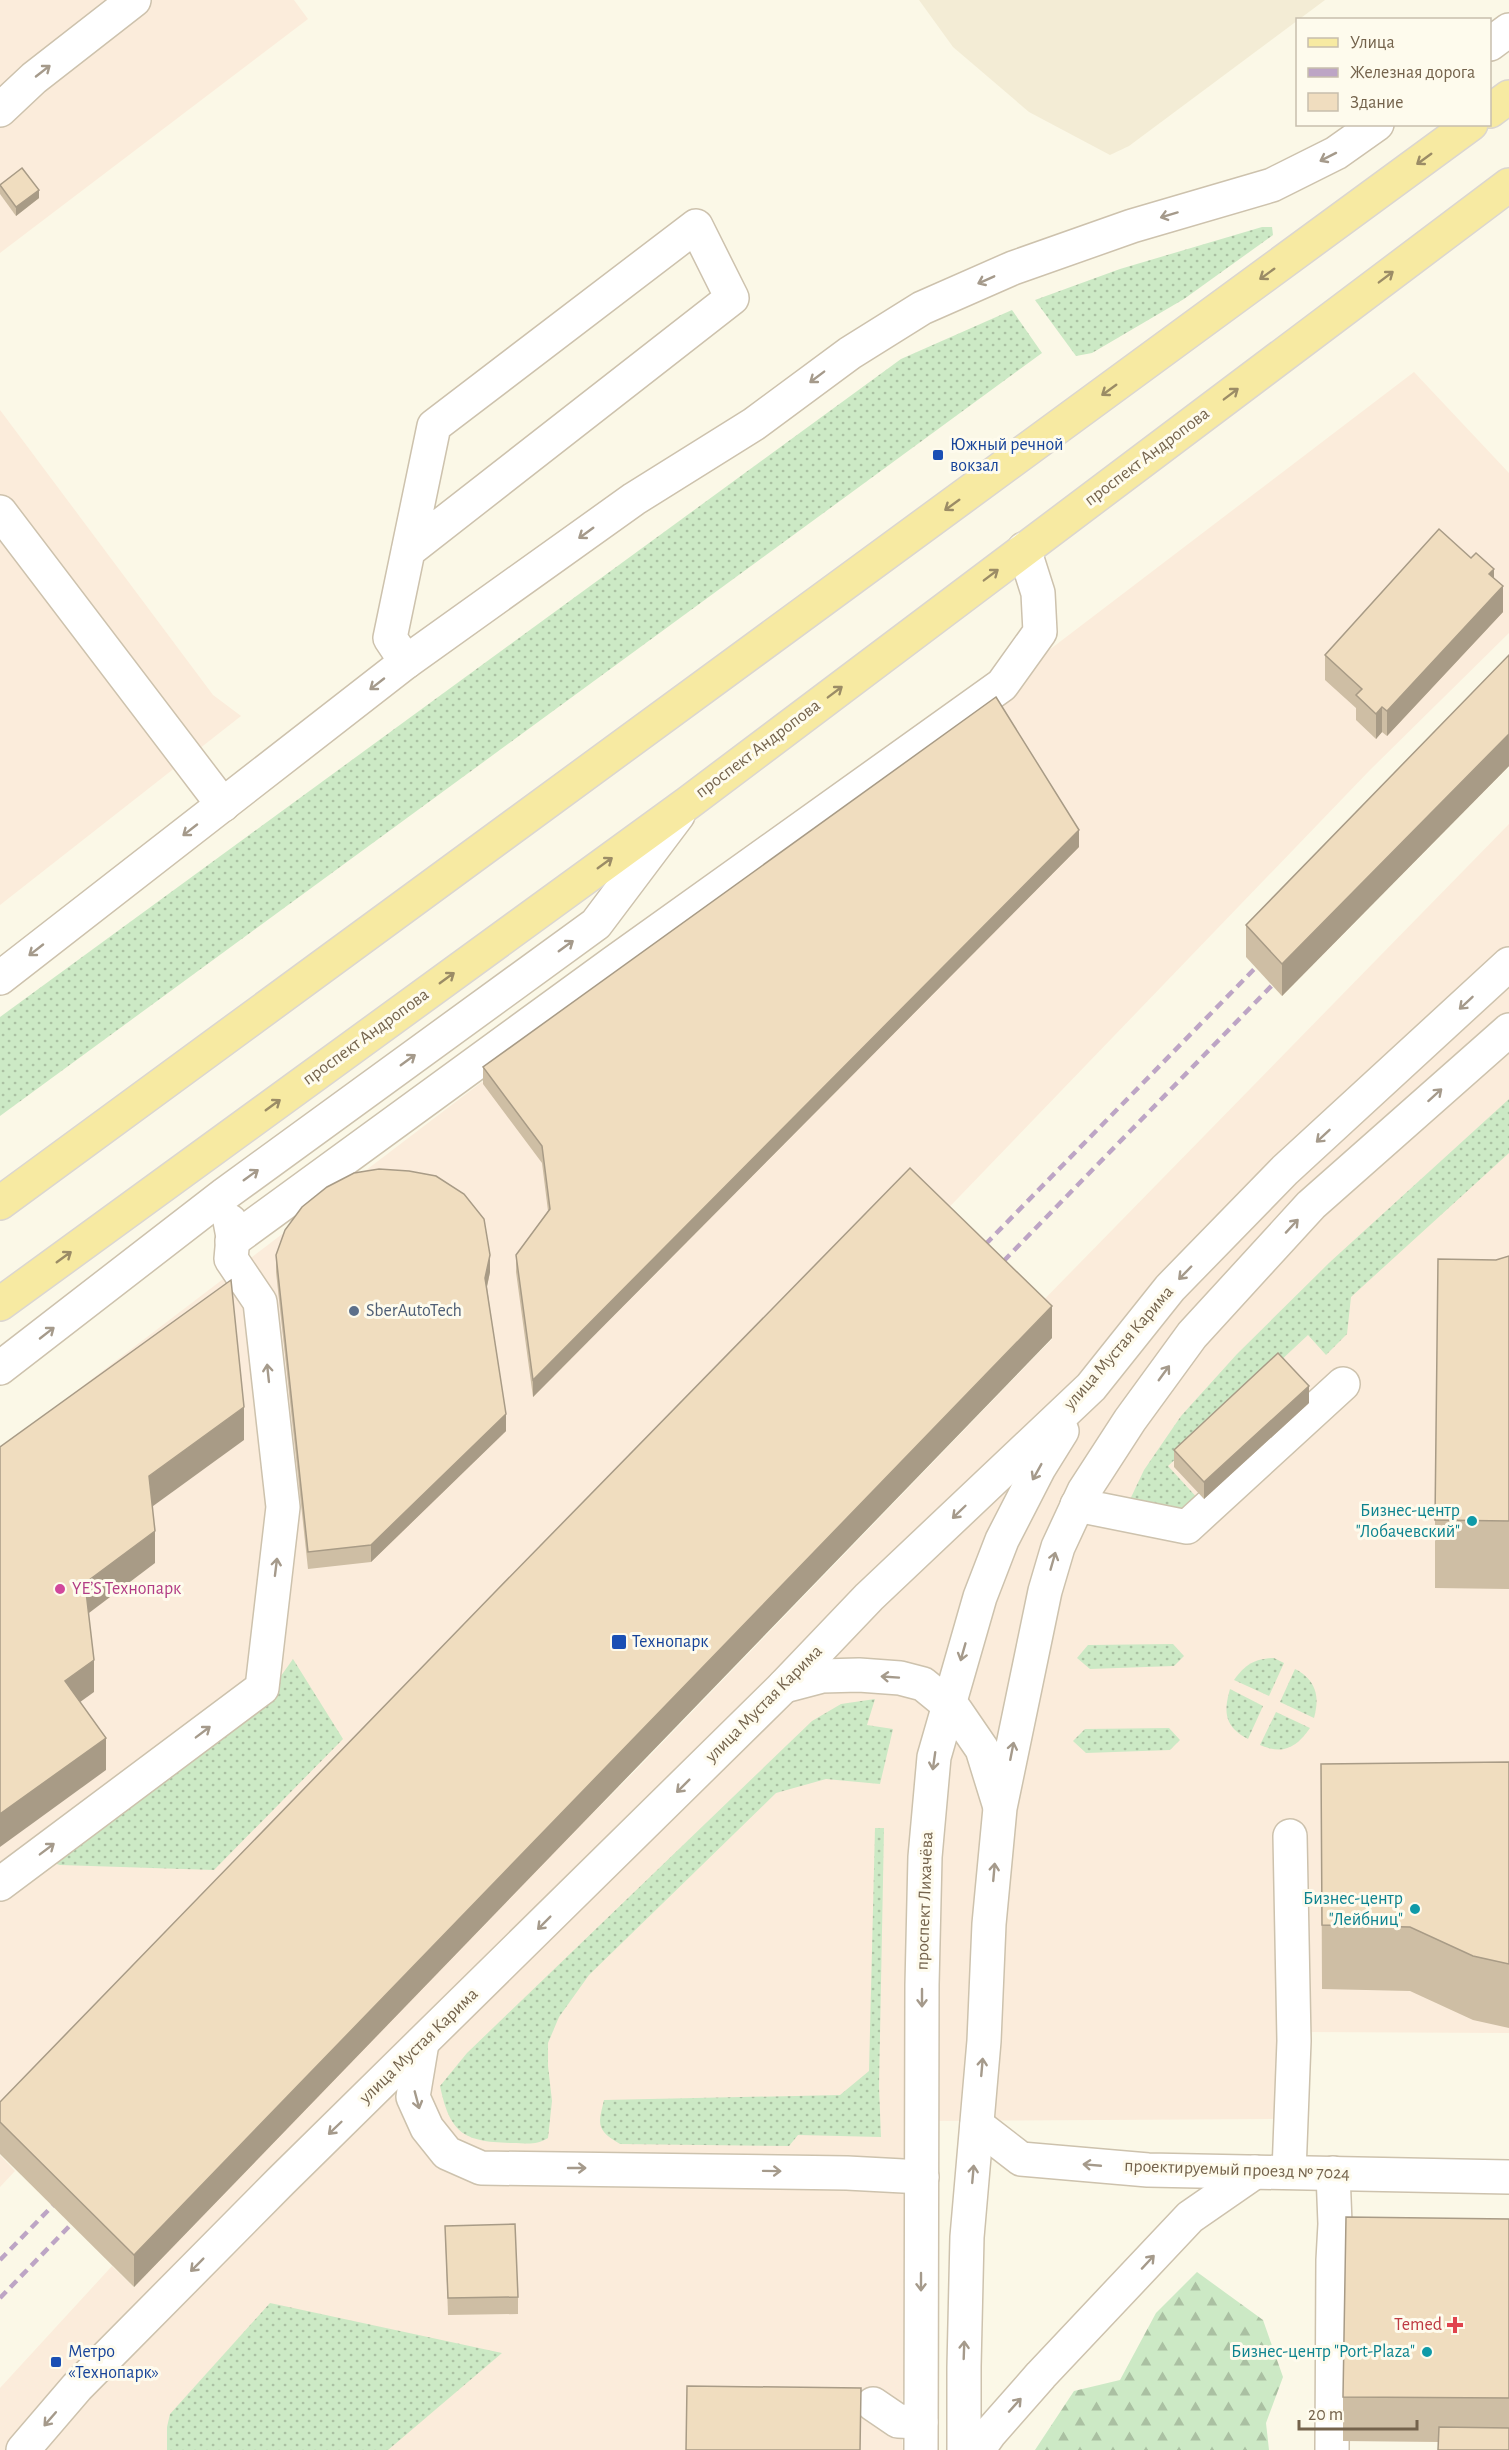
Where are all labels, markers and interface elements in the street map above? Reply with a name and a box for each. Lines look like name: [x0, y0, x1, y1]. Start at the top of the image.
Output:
legend: [1296, 18, 1491, 126]
text: Улица: [1350, 34, 1395, 52]
one-way arrow: [35, 64, 51, 77]
text: Железная дорога: [1350, 64, 1475, 82]
text: Здание: [1350, 94, 1404, 112]
one-way arrow: [1320, 152, 1338, 163]
one-way arrow: [1416, 153, 1432, 165]
one-way arrow: [1160, 210, 1179, 221]
one-way arrow: [1259, 268, 1275, 281]
one-way arrow: [1378, 271, 1394, 283]
one-way arrow: [977, 275, 995, 287]
one-way arrow: [810, 371, 826, 384]
one-way arrow: [1102, 383, 1118, 396]
one-way arrow: [1222, 388, 1238, 401]
street label: проспект Андропова: [1081, 404, 1213, 510]
place label: Южный речной вокзал: [950, 436, 1064, 475]
marker: Южный речной вокзал: [931, 448, 945, 462]
one-way arrow: [944, 499, 960, 511]
one-way arrow: [579, 527, 595, 539]
one-way arrow: [982, 568, 998, 581]
one-way arrow: [370, 678, 386, 691]
one-way arrow: [827, 685, 843, 698]
street label: проспект Андропова: [692, 696, 824, 802]
one-way arrow: [183, 824, 199, 836]
one-way arrow: [596, 857, 612, 869]
one-way arrow: [558, 940, 574, 952]
one-way arrow: [29, 943, 45, 956]
one-way arrow: [439, 972, 455, 984]
street label: проспект Андропова: [300, 985, 432, 1089]
one-way arrow: [1459, 996, 1474, 1010]
one-way arrow: [400, 1054, 416, 1067]
one-way arrow: [1428, 1088, 1443, 1102]
one-way arrow: [264, 1099, 280, 1111]
one-way arrow: [1316, 1128, 1331, 1142]
one-way arrow: [242, 1169, 258, 1181]
one-way arrow: [1284, 1219, 1299, 1234]
one-way arrow: [56, 1251, 72, 1263]
one-way arrow: [1177, 1265, 1192, 1280]
street label: улица Мустая Карима: [1060, 1283, 1177, 1414]
place label: SberAutoTech: [366, 1302, 462, 1320]
marker: SberAutoTech: [347, 1304, 361, 1318]
one-way arrow: [38, 1326, 54, 1339]
one-way arrow: [262, 1364, 273, 1384]
one-way arrow: [1158, 1365, 1171, 1381]
one-way arrow: [1031, 1463, 1043, 1480]
place label: Бизнес-центр "Лобачевский": [1356, 1502, 1460, 1541]
one-way arrow: [952, 1505, 967, 1520]
marker: Бизнес-центр "Лобачевский": [1465, 1514, 1479, 1528]
one-way arrow: [1048, 1552, 1060, 1571]
one-way arrow: [271, 1558, 282, 1578]
place label: YE’S Технопарк: [72, 1580, 182, 1598]
marker: YE’S Технопарк: [53, 1582, 67, 1596]
marker: Технопарк: [610, 1633, 628, 1651]
place label: Технопарк: [632, 1633, 709, 1651]
street label: улица Мустая Карима: [701, 1642, 826, 1767]
one-way arrow: [957, 1642, 968, 1661]
one-way arrow: [881, 1672, 901, 1683]
one-way arrow: [194, 1726, 210, 1738]
one-way arrow: [1006, 1742, 1018, 1761]
one-way arrow: [929, 1751, 940, 1771]
one-way arrow: [675, 1779, 690, 1794]
street label: проспект Лихачёва: [914, 1831, 936, 1971]
one-way arrow: [38, 1843, 54, 1855]
one-way arrow: [989, 1862, 1000, 1882]
place label: Бизнес-центр "Лейбниц": [1303, 1890, 1403, 1929]
marker: Бизнес-центр "Лейбниц": [1408, 1902, 1422, 1916]
one-way arrow: [536, 1916, 551, 1931]
street label: улица Мустая Карима: [356, 1985, 482, 2108]
one-way arrow: [916, 1987, 928, 2007]
one-way arrow: [977, 2057, 988, 2077]
one-way arrow: [411, 2090, 423, 2109]
one-way arrow: [328, 2120, 343, 2135]
street label: проектируемый проезд № 7024: [1124, 2157, 1351, 2183]
one-way arrow: [1082, 2159, 1102, 2170]
one-way arrow: [566, 2162, 586, 2174]
one-way arrow: [968, 2165, 979, 2185]
one-way arrow: [761, 2166, 781, 2177]
one-way arrow: [1140, 2254, 1155, 2269]
one-way arrow: [190, 2258, 205, 2273]
one-way arrow: [915, 2272, 927, 2292]
place label: Temed: [1394, 2316, 1442, 2334]
marker: Temed: [1446, 2316, 1464, 2334]
one-way arrow: [959, 2340, 970, 2360]
place label: Метро «Технопарк»: [68, 2343, 159, 2382]
place label: Бизнес-центр "Port-Plaza": [1231, 2343, 1415, 2361]
marker: Бизнес-центр "Port-Plaza": [1420, 2345, 1434, 2359]
marker: Метро «Технопарк»: [49, 2355, 63, 2369]
scale bar: [1299, 2393, 1418, 2431]
one-way arrow: [1008, 2397, 1022, 2412]
text: 20 m: [1308, 2406, 1343, 2424]
one-way arrow: [43, 2411, 57, 2426]

